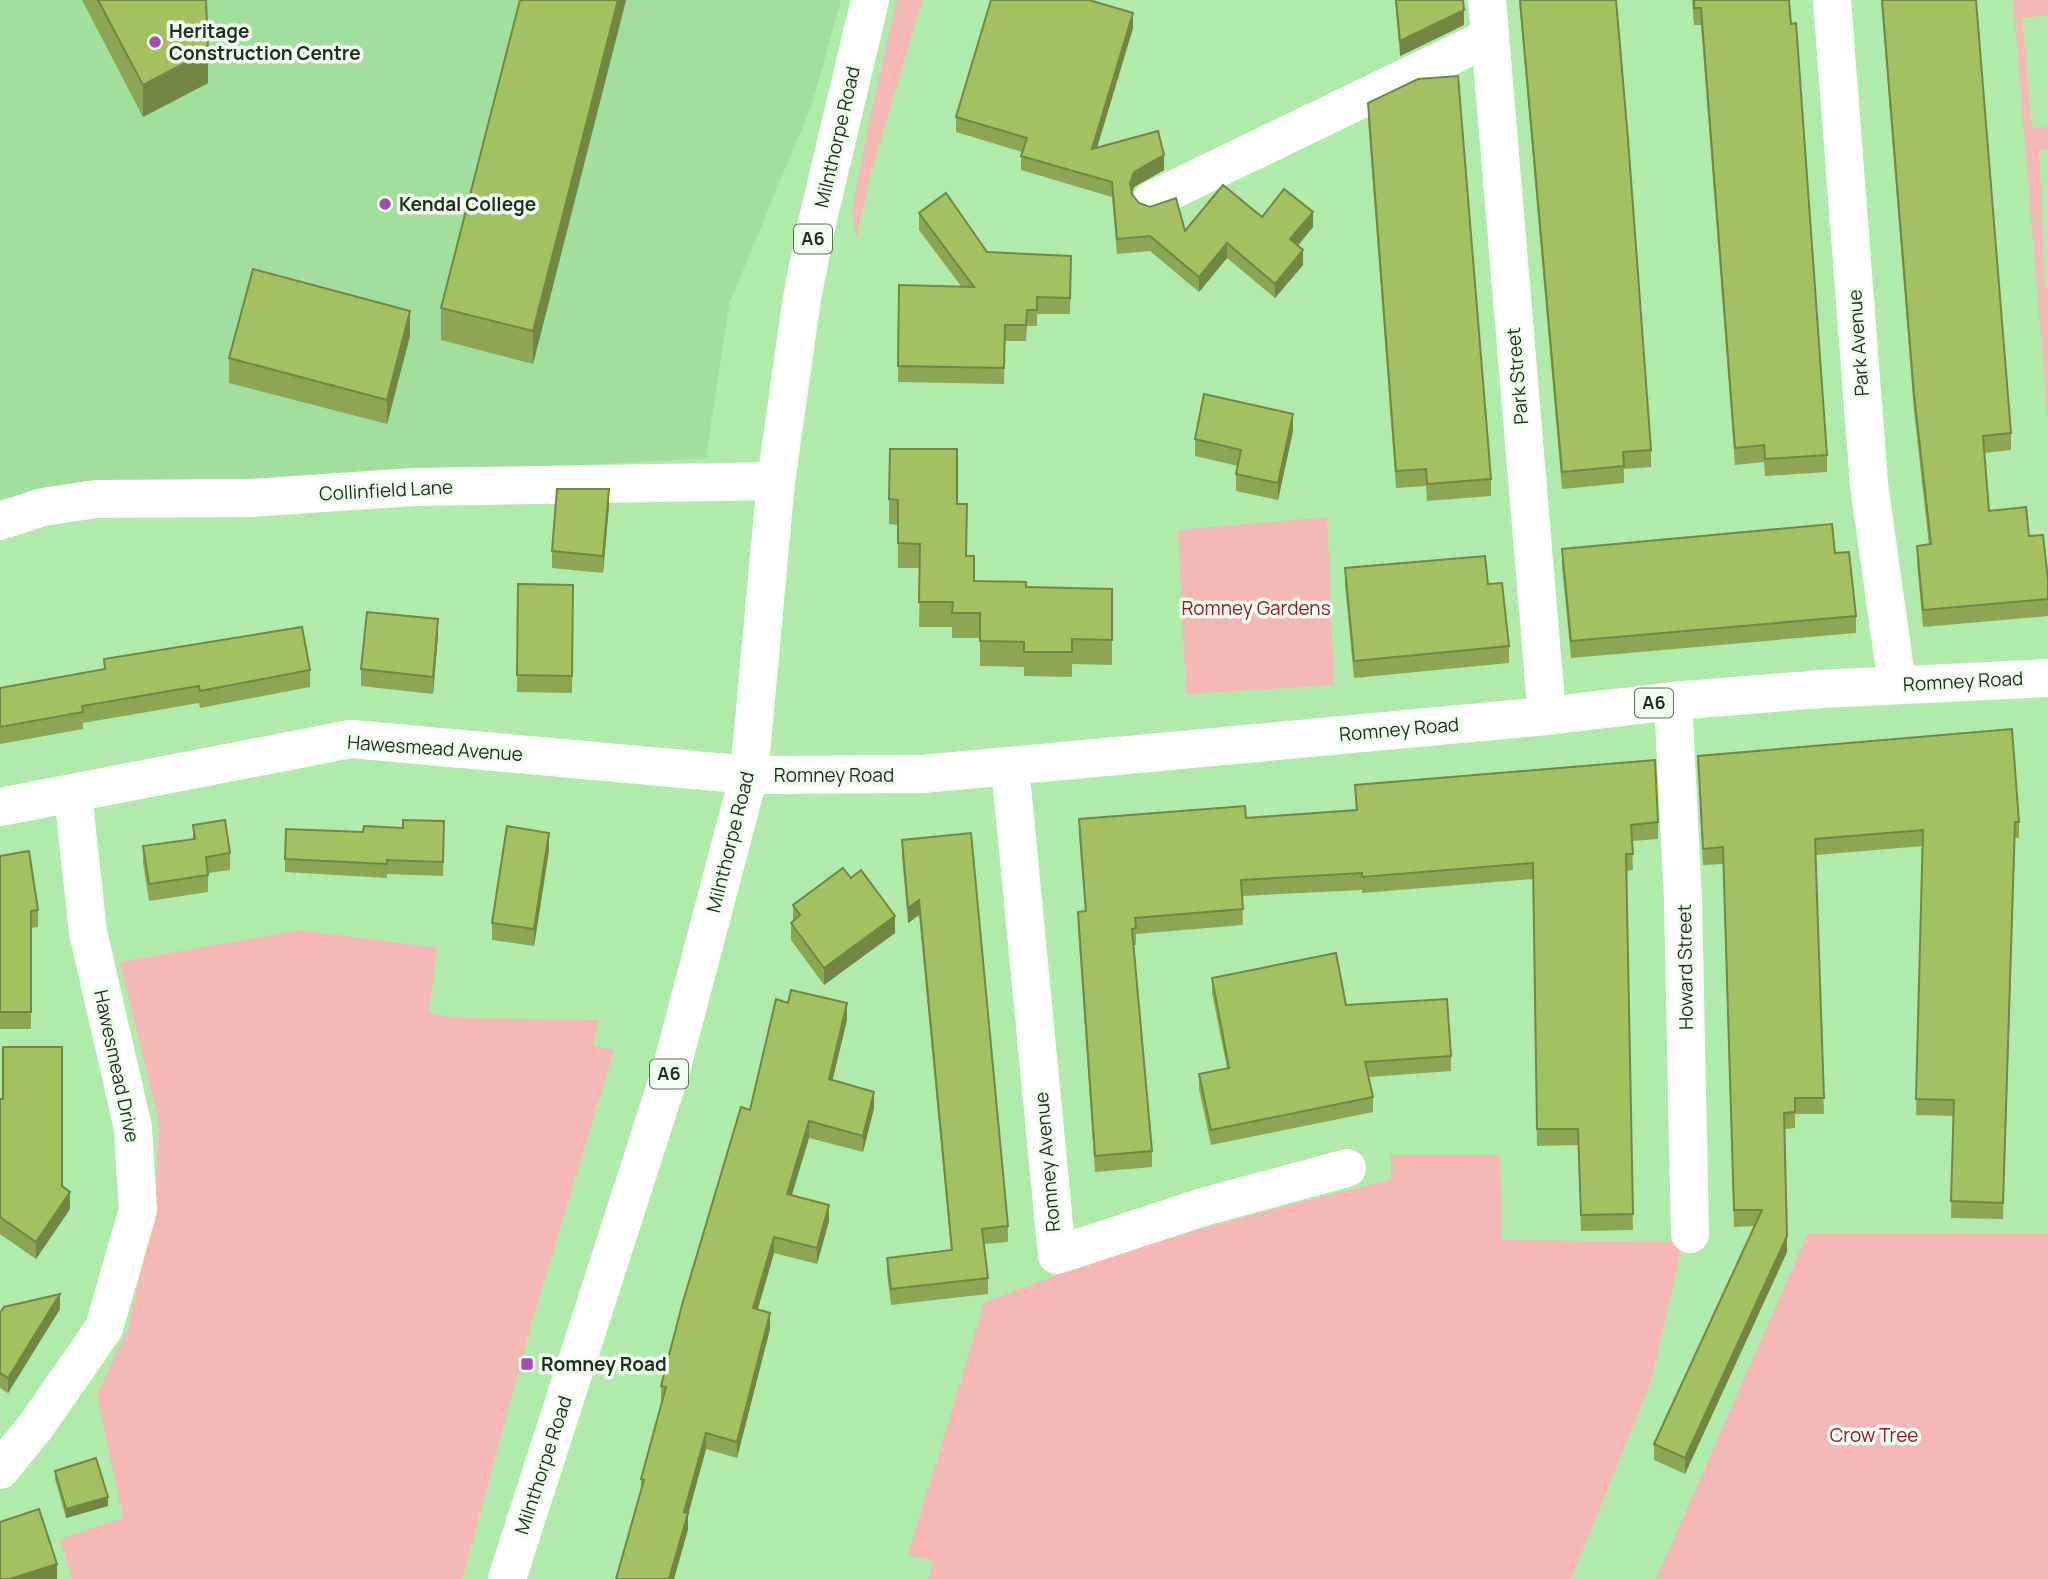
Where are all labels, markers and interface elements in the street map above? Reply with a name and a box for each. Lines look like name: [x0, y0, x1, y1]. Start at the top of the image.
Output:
place label: Heritage Construction Centre: [169, 18, 361, 66]
marker: Heritage Construction Centre: [147, 34, 163, 50]
street label: Milnthorpe Road: [808, 64, 866, 210]
place label: Kendal College: [399, 191, 536, 217]
marker: Kendal College: [377, 196, 393, 212]
road number: A6: [794, 225, 832, 254]
street label: Park Avenue: [1841, 289, 1875, 397]
street label: Park Street: [1500, 326, 1534, 426]
street label: Collinfield Lane: [318, 474, 454, 506]
park label: Romney Gardens: [1181, 595, 1331, 621]
street label: Romney Road: [1902, 665, 2024, 697]
road number: A6: [1635, 688, 1673, 718]
street label: Romney Road: [1338, 711, 1460, 747]
street label: Hawesmead Avenue: [346, 729, 524, 767]
street label: Romney Road: [774, 762, 894, 788]
street label: Milnthorpe Road: [700, 769, 760, 915]
street label: Howard Street: [1671, 904, 1699, 1030]
street label: Hawesmead Drive: [88, 987, 146, 1145]
road number: A6: [650, 1059, 688, 1088]
street label: Romney Avenue: [1028, 1091, 1066, 1233]
place label: Romney Road: [541, 1351, 667, 1377]
marker: Romney Road: [519, 1356, 535, 1372]
street label: Milnthorpe Road: [508, 1392, 578, 1538]
park label: Crow Tree: [1830, 1422, 1918, 1448]

